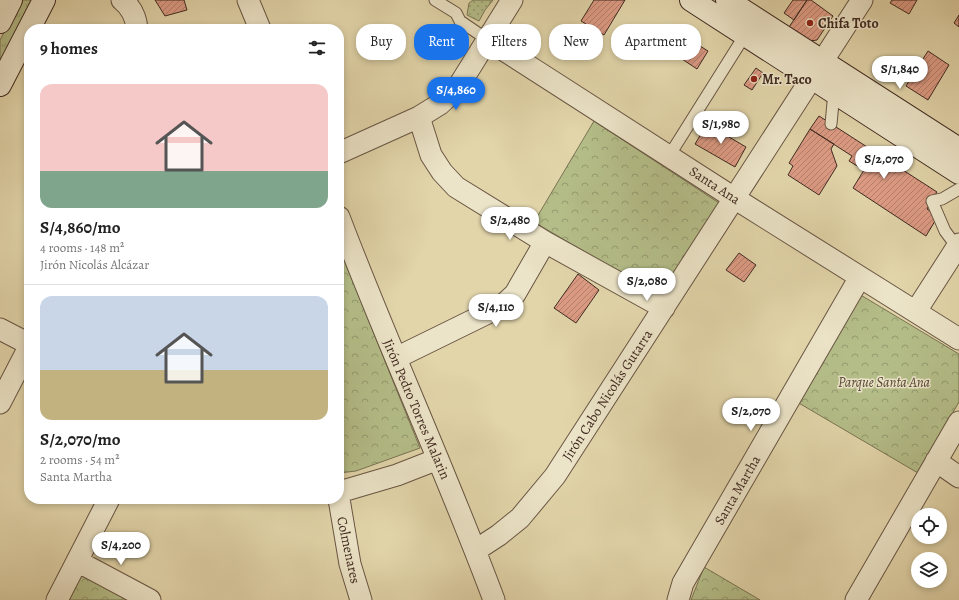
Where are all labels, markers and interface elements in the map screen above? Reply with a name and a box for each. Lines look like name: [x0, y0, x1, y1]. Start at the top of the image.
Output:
place label: Chifa Toto: [818, 14, 879, 33]
marker: Chifa Toto: [805, 18, 815, 28]
chip: Buy: [356, 24, 406, 60]
chip: Rent: [414, 24, 469, 60]
chip: Filters: [477, 24, 541, 60]
chip: New: [549, 24, 603, 60]
chip: Apartment: [611, 24, 701, 60]
text: 9 homes: [40, 37, 98, 60]
icon: filters: [306, 37, 328, 59]
pin: S/1,840: [863, 56, 937, 90]
text: S/1,840: [881, 60, 919, 77]
place label: Mr. Taco: [762, 70, 812, 89]
marker: Mr. Taco: [749, 74, 759, 84]
pin: S/4,860: [419, 77, 493, 111]
text: S/4,860: [436, 81, 476, 98]
icon: home: [148, 110, 220, 182]
pin: S/1,980: [684, 111, 758, 145]
text: S/1,980: [702, 115, 740, 132]
pin: S/2,070: [847, 146, 921, 180]
text: S/2,070: [864, 150, 904, 167]
street label: Santa Ana: [686, 162, 744, 209]
pin: S/2,480: [473, 207, 547, 241]
text: S/2,480: [490, 211, 530, 228]
text: S/4,860/mo: [40, 216, 121, 239]
text: 4 rooms · 148 m²: [40, 239, 124, 256]
text: Jirón Nicolás Alcázar: [40, 256, 149, 273]
pin: S/2,080: [610, 268, 684, 302]
text: S/2,080: [627, 272, 667, 289]
pin: S/4,110: [459, 294, 533, 328]
text: S/4,110: [478, 298, 514, 315]
icon: home: [148, 322, 220, 394]
street label: Jirón Cabo Nicolás Gutarra: [558, 326, 657, 465]
street label: Jirón Pedro Torres Malarin: [378, 336, 455, 483]
park label: Parque Santa Ana: [838, 373, 931, 392]
pin: S/2,070: [714, 398, 788, 432]
text: S/2,070: [731, 402, 771, 419]
text: S/2,070/mo: [40, 428, 121, 451]
text: 2 rooms · 54 m²: [40, 451, 119, 468]
street label: Santa Martha: [710, 452, 765, 529]
text: Santa Martha: [40, 468, 112, 485]
map controls: [911, 508, 947, 588]
button: locate: [911, 508, 947, 544]
street label: Colmenares: [332, 515, 365, 585]
pin: S/4,200: [84, 532, 158, 566]
text: S/4,200: [101, 536, 141, 553]
button: layers: [911, 552, 947, 588]

